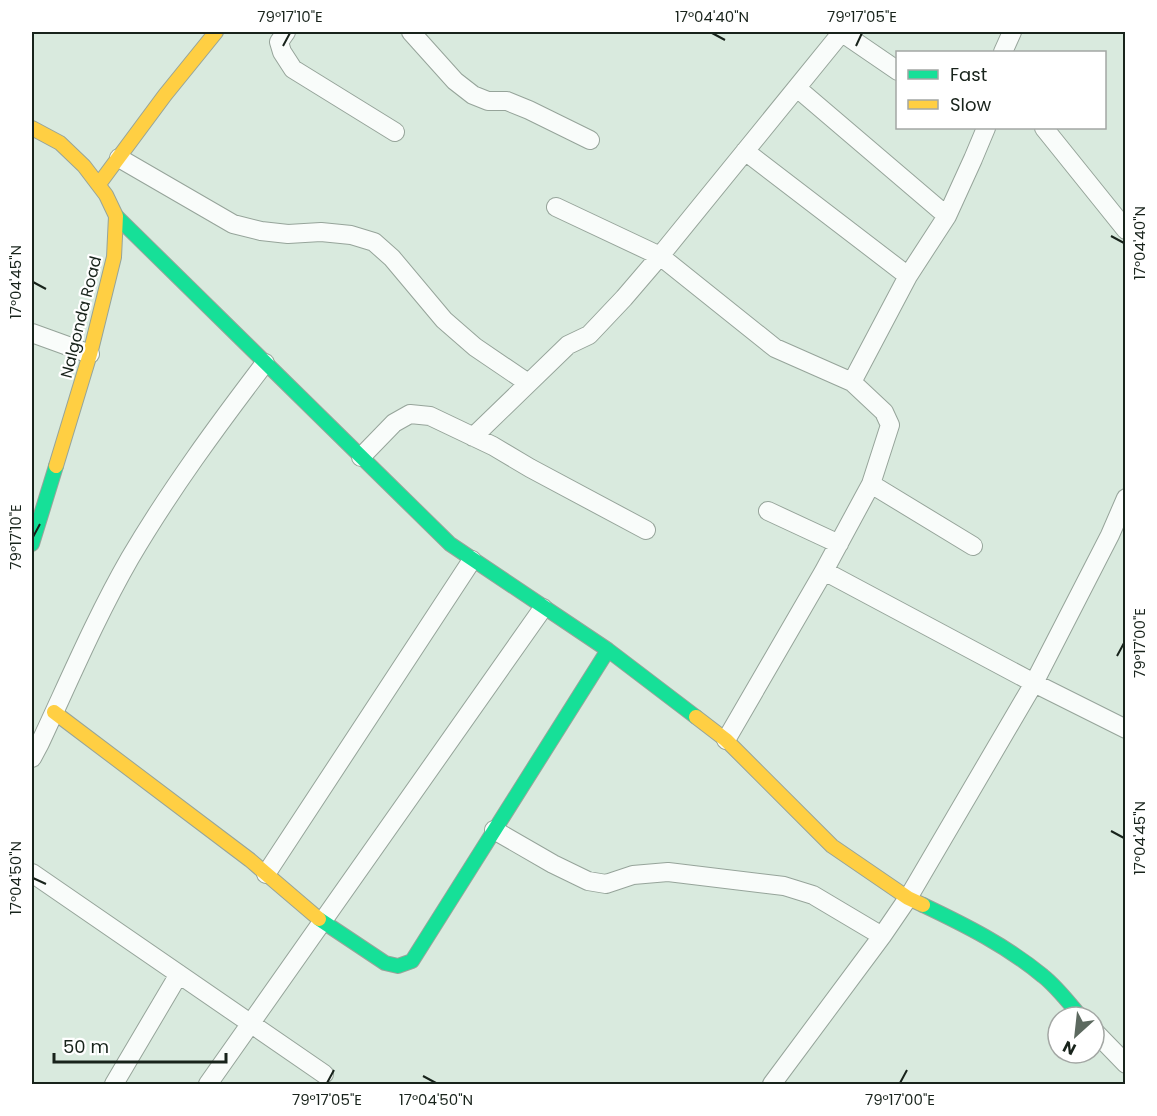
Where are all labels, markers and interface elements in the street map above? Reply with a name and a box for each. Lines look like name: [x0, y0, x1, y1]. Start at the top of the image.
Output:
text: 79°17'10"E: [257, 6, 323, 27]
text: 17°04'40"N: [675, 6, 749, 27]
text: 79°17'05"E: [827, 6, 897, 27]
legend: [896, 51, 1106, 129]
text: Fast: [950, 62, 987, 87]
text: Slow: [950, 92, 992, 117]
text: 17°04'40"N: [1129, 206, 1150, 280]
text: 17°04'45"N: [5, 245, 26, 319]
street label: Nalgonda Road: [55, 254, 107, 380]
text: 79°17'10"E: [5, 504, 26, 570]
text: 79°17'00"E: [1129, 608, 1150, 678]
text: 17°04'45"N: [1129, 801, 1150, 875]
text: 17°04'50"N: [5, 841, 26, 915]
north arrow: [1046, 1005, 1106, 1065]
scale bar: [54, 1026, 226, 1064]
text: 50 m: [63, 1034, 109, 1059]
text: N: [1059, 1035, 1080, 1061]
text: 79°17'05"E: [292, 1089, 362, 1110]
text: 17°04'50"N: [399, 1089, 473, 1110]
text: 79°17'00"E: [865, 1089, 935, 1110]

